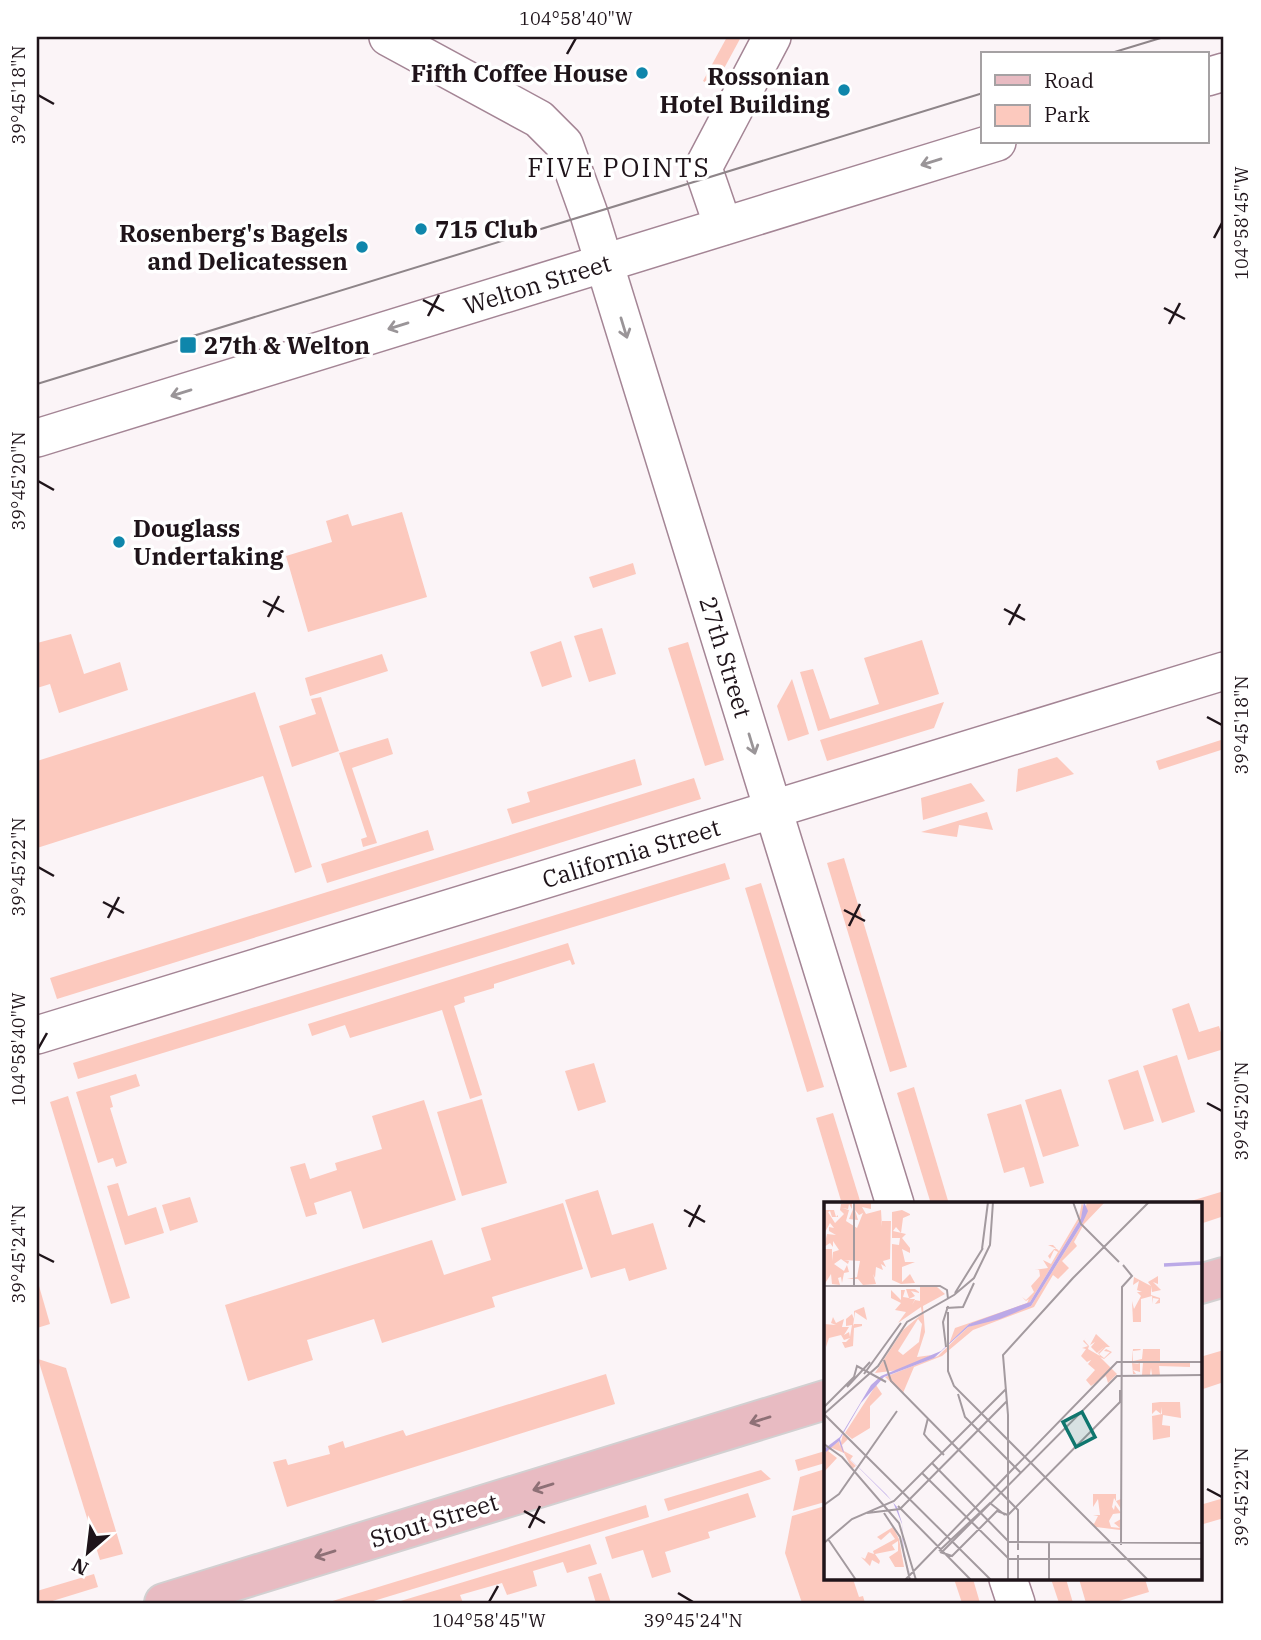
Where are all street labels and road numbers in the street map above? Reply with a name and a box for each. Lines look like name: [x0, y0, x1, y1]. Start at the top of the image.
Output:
street label: Welton Street: [459, 246, 615, 322]
street label: 27th Street: [692, 592, 760, 722]
street label: California Street: [538, 811, 724, 895]
street label: Stout Street: [366, 1485, 502, 1555]

